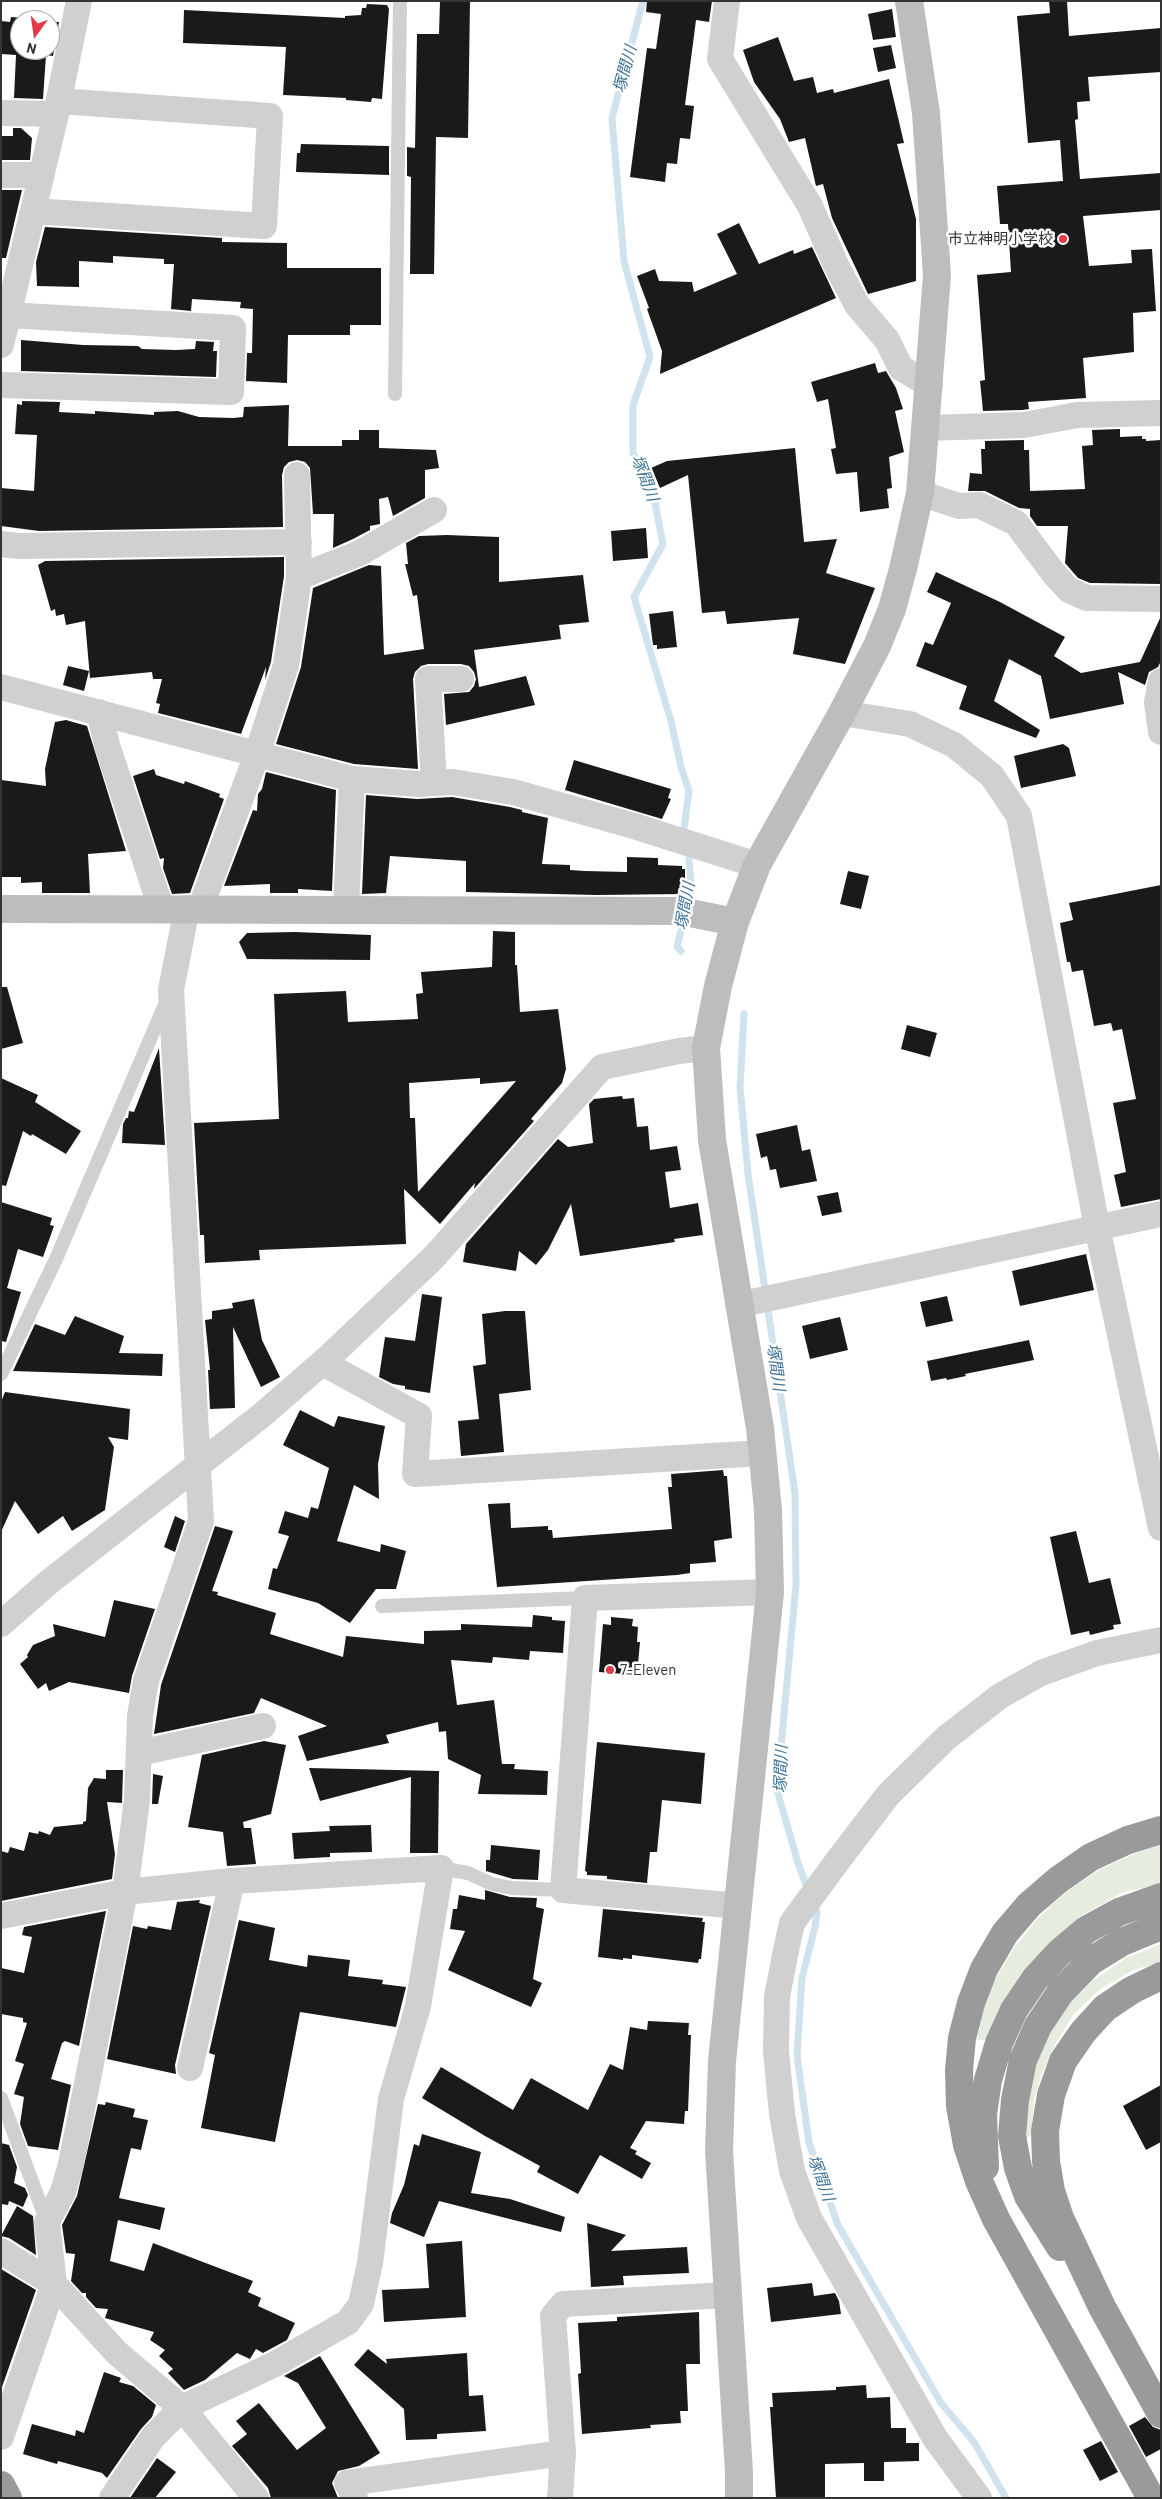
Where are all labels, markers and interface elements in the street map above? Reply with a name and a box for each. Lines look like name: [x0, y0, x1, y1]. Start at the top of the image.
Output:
north arrow: [10, 10, 60, 60]
text: N: [25, 40, 38, 58]
water label: 塚間川: [610, 43, 640, 95]
place label: 市立神明小学校: [948, 230, 1053, 248]
marker: 市立神明小学校: [1057, 233, 1069, 245]
water label: 塚間川: [627, 452, 663, 504]
water label: 塚間川: [671, 881, 699, 931]
water label: 塚間川: [763, 1342, 789, 1392]
place label: 7-Eleven: [620, 1661, 676, 1679]
marker: 7-Eleven: [604, 1664, 616, 1676]
water label: 塚間川: [771, 1745, 791, 1793]
water label: 塚間川: [804, 2152, 838, 2204]

